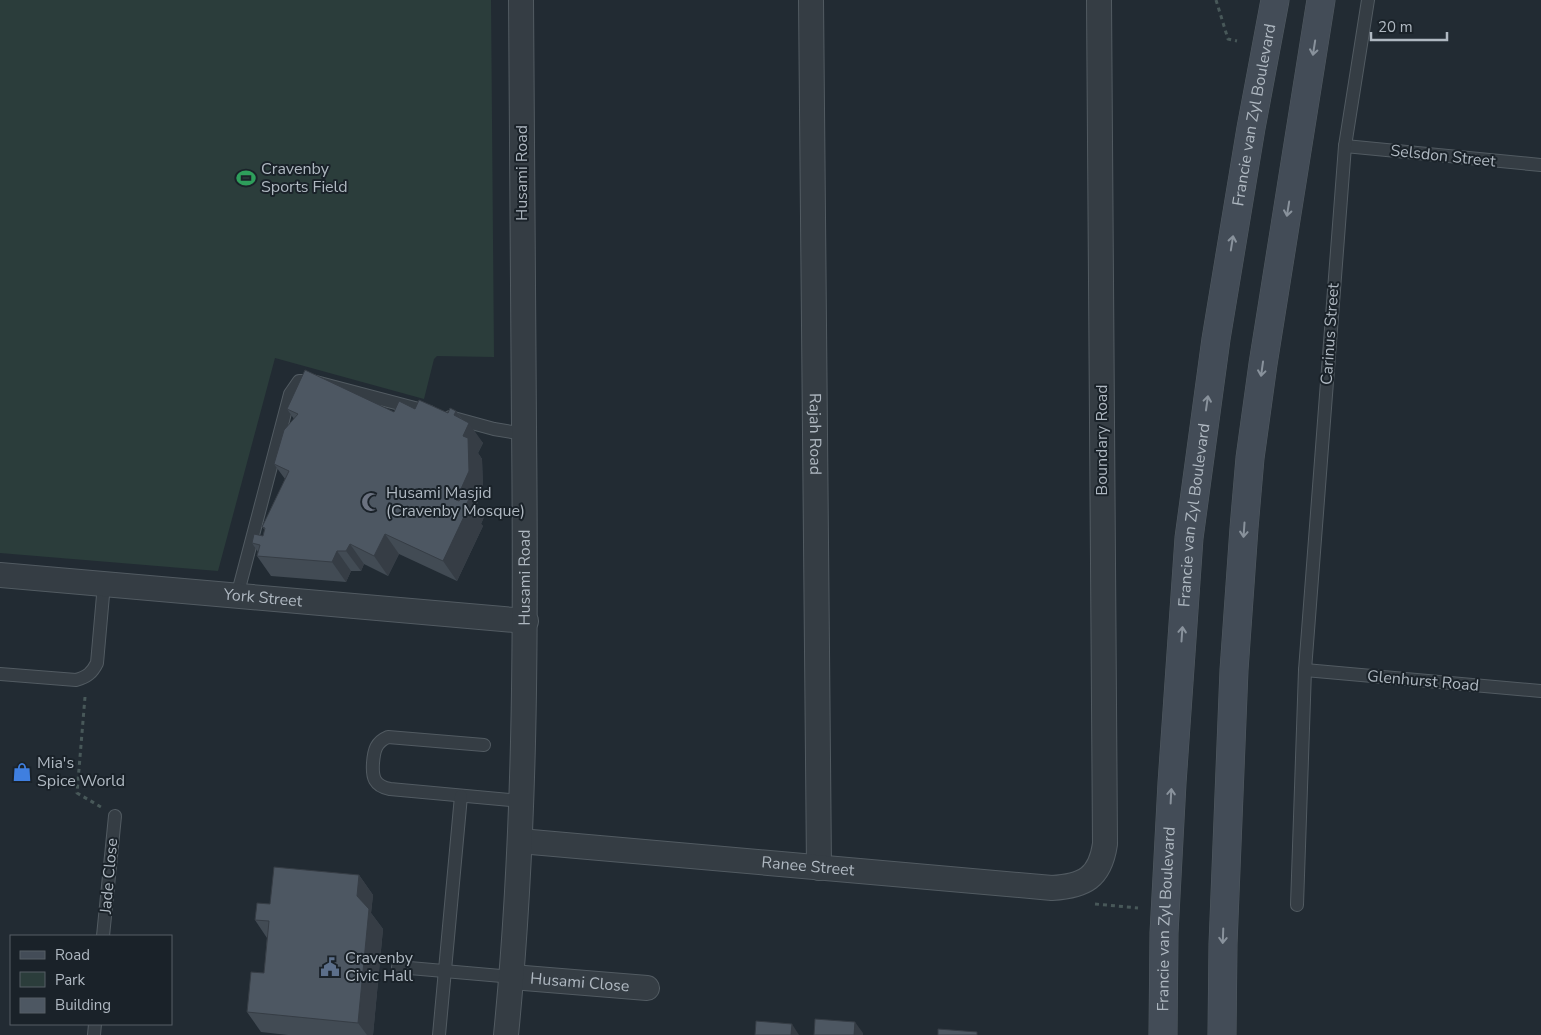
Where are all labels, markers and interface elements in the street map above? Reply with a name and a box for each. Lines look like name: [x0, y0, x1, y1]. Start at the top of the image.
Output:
scale bar: [1371, 10, 1447, 42]
text: 20 m: [1378, 17, 1413, 37]
street label: Francie van Zyl Boulevard: [1227, 22, 1281, 208]
one-way arrow: [1308, 40, 1318, 56]
street label: Husami Road: [511, 125, 533, 221]
street label: Selsdon Street: [1389, 140, 1497, 173]
place label: Cravenby Sports Field: [261, 158, 348, 198]
sports icon: Cravenby Sports Field: [235, 167, 257, 189]
one-way arrow: [1282, 200, 1292, 216]
one-way arrow: [1228, 235, 1238, 251]
street label: Carinus Street: [1315, 282, 1345, 386]
one-way arrow: [1257, 361, 1267, 377]
street label: Boundary Road: [1091, 384, 1113, 496]
street label: Rajah Road: [804, 393, 826, 475]
one-way arrow: [1203, 396, 1213, 412]
street label: Francie van Zyl Boulevard: [1173, 422, 1215, 608]
place label: Husami Masjid (Cravenby Mosque): [386, 482, 525, 522]
mosque icon: Husami Masjid (Cravenby Mosque): [360, 491, 382, 513]
one-way arrow: [1239, 522, 1248, 538]
street label: Husami Road: [514, 529, 536, 626]
street label: York Street: [222, 584, 304, 612]
one-way arrow: [1178, 627, 1187, 643]
street label: Glenhurst Road: [1366, 665, 1480, 697]
place label: Mia's Spice World: [37, 752, 125, 792]
shop icon: Mia's Spice World: [11, 761, 33, 783]
one-way arrow: [1167, 789, 1176, 805]
street label: Francie van Zyl Boulevard: [1152, 826, 1181, 1012]
street label: Jade Close: [95, 837, 123, 916]
street label: Ranee Street: [761, 851, 856, 882]
one-way arrow: [1219, 927, 1228, 943]
legend: [10, 935, 172, 1025]
text: Road: [55, 945, 90, 965]
place label: Cravenby Civic Hall: [345, 947, 414, 987]
public building icon: Cravenby Civic Hall: [319, 956, 341, 978]
street label: Husami Close: [529, 968, 630, 998]
text: Park: [55, 970, 85, 990]
text: Building: [55, 995, 111, 1015]

